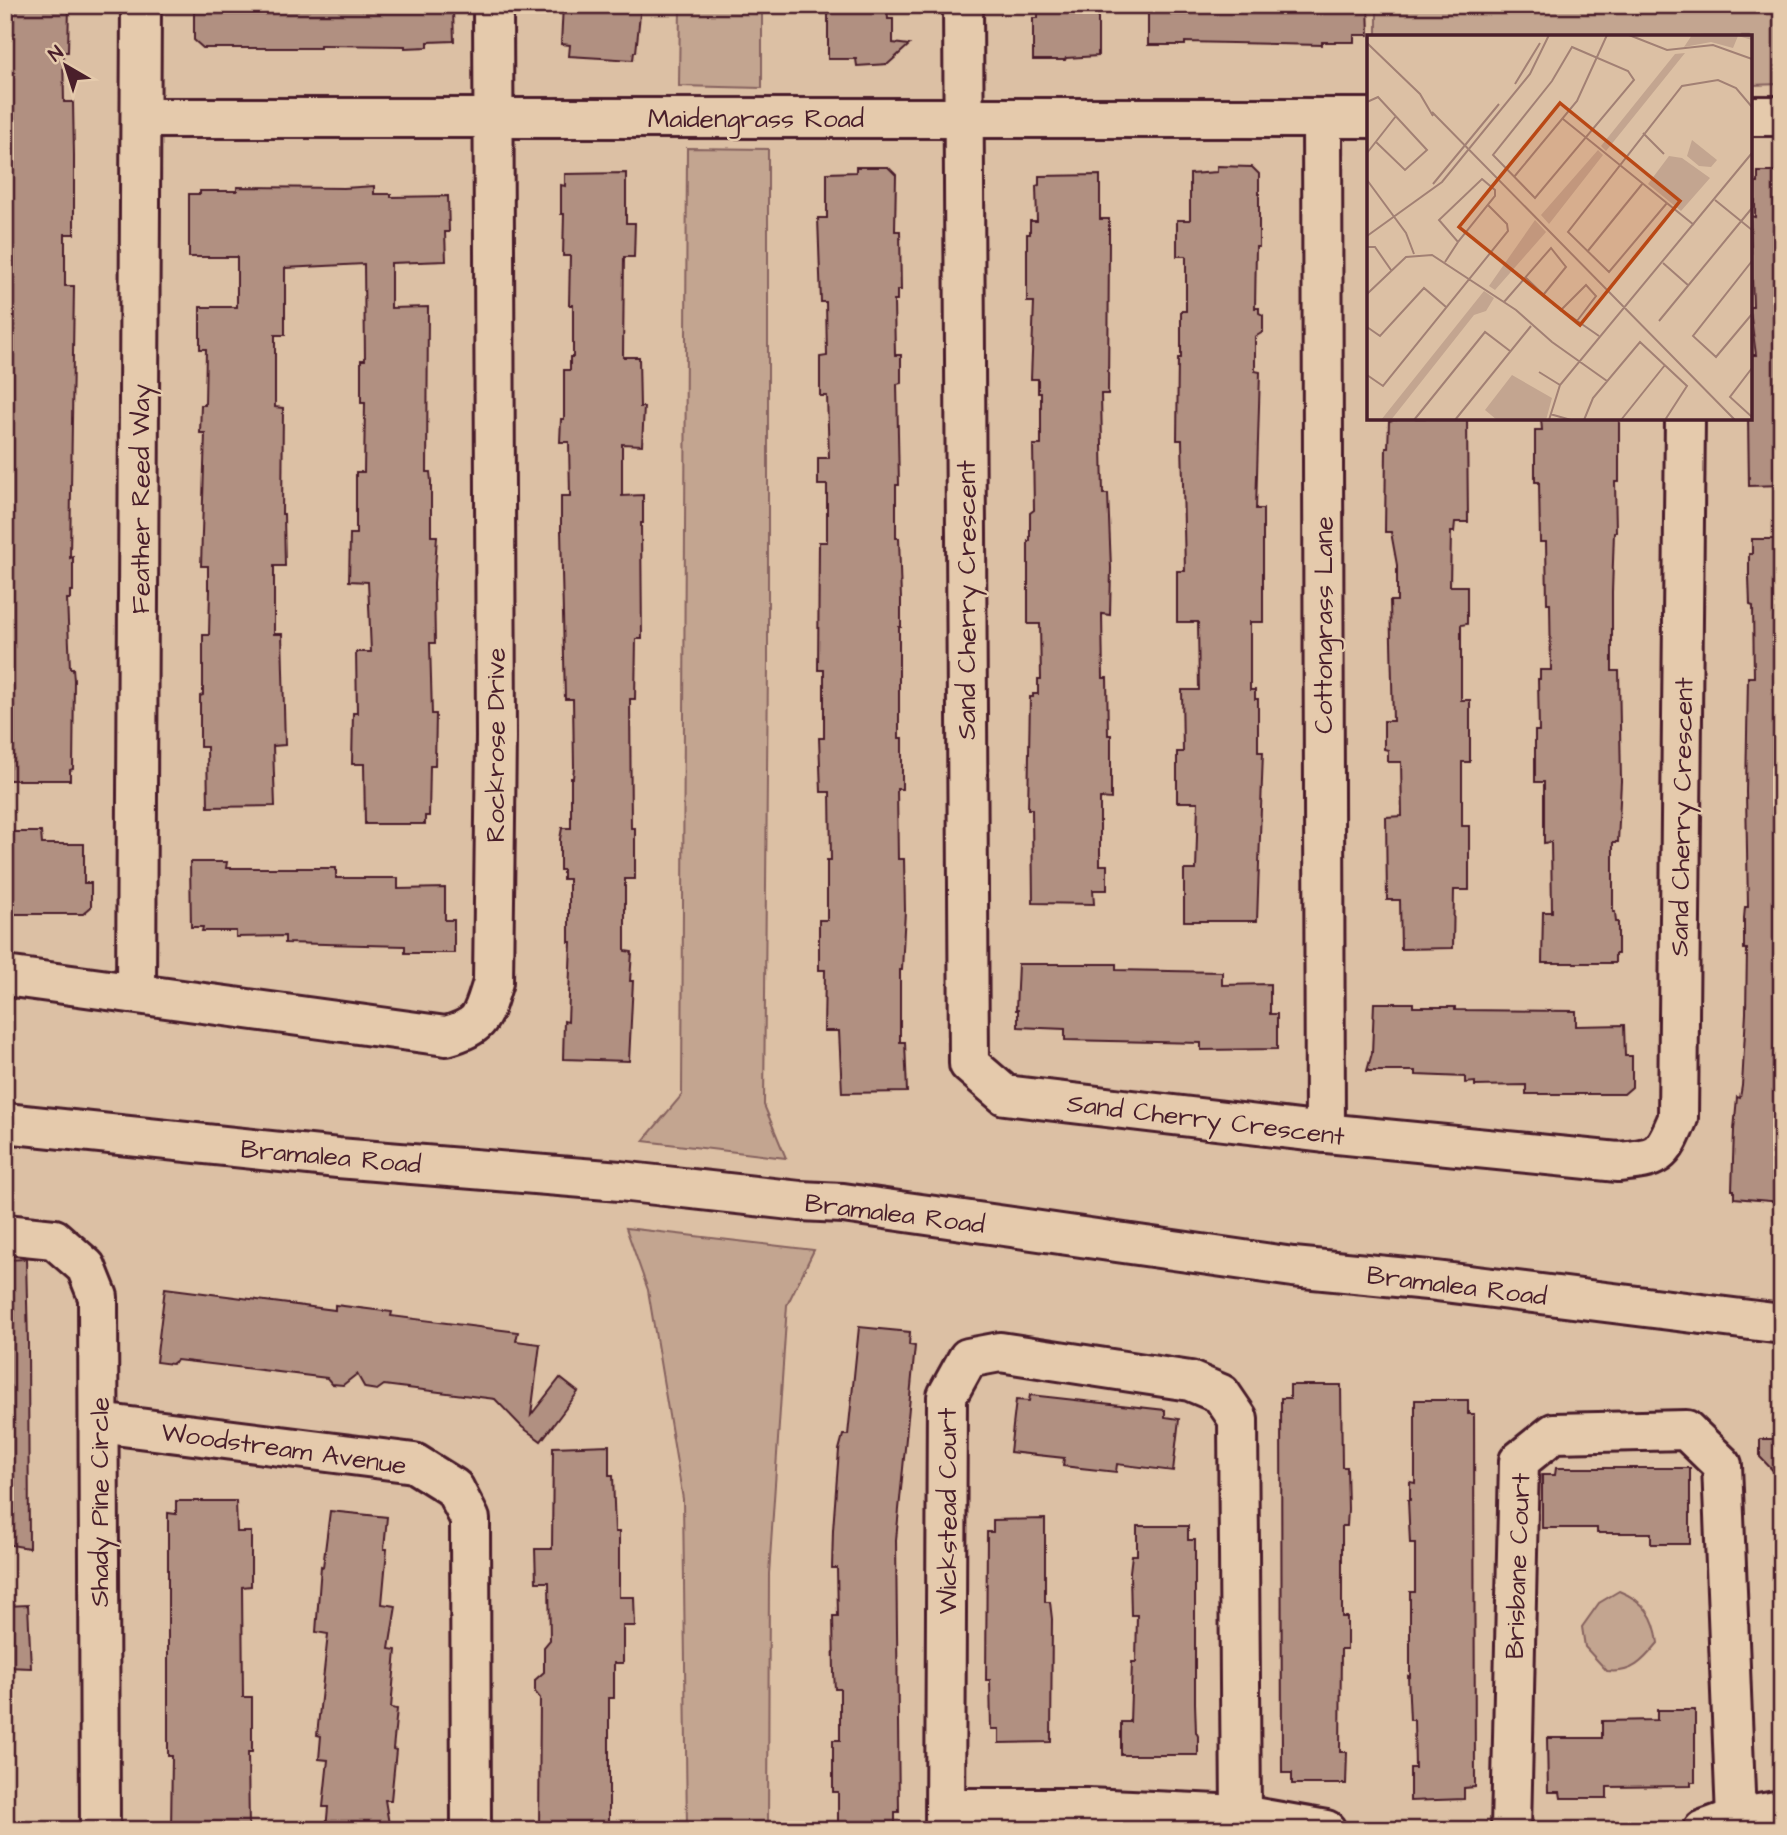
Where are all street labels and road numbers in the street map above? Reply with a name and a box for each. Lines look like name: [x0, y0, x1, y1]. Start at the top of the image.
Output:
street label: Maidengrass Road: [648, 101, 864, 139]
street label: Feather Reed Way: [123, 384, 161, 614]
street label: Sand Cherry Crescent: [949, 460, 987, 740]
street label: Cottongrass Lane: [1306, 516, 1344, 734]
street label: Rockrose Drive: [478, 648, 514, 842]
street label: Sand Cherry Crescent: [1662, 677, 1704, 957]
street label: Sand Cherry Crescent: [1065, 1085, 1347, 1157]
street label: Bramalea Road: [239, 1131, 423, 1183]
street label: Bramalea Road: [803, 1185, 987, 1243]
street label: Bramalea Road: [1365, 1257, 1549, 1315]
street label: Shady Pine Circle: [82, 1397, 120, 1607]
street label: Wickstead Court: [930, 1407, 966, 1614]
street label: Woodstream Avenue: [159, 1414, 409, 1484]
street label: Brisbane Court: [1497, 1472, 1539, 1660]

